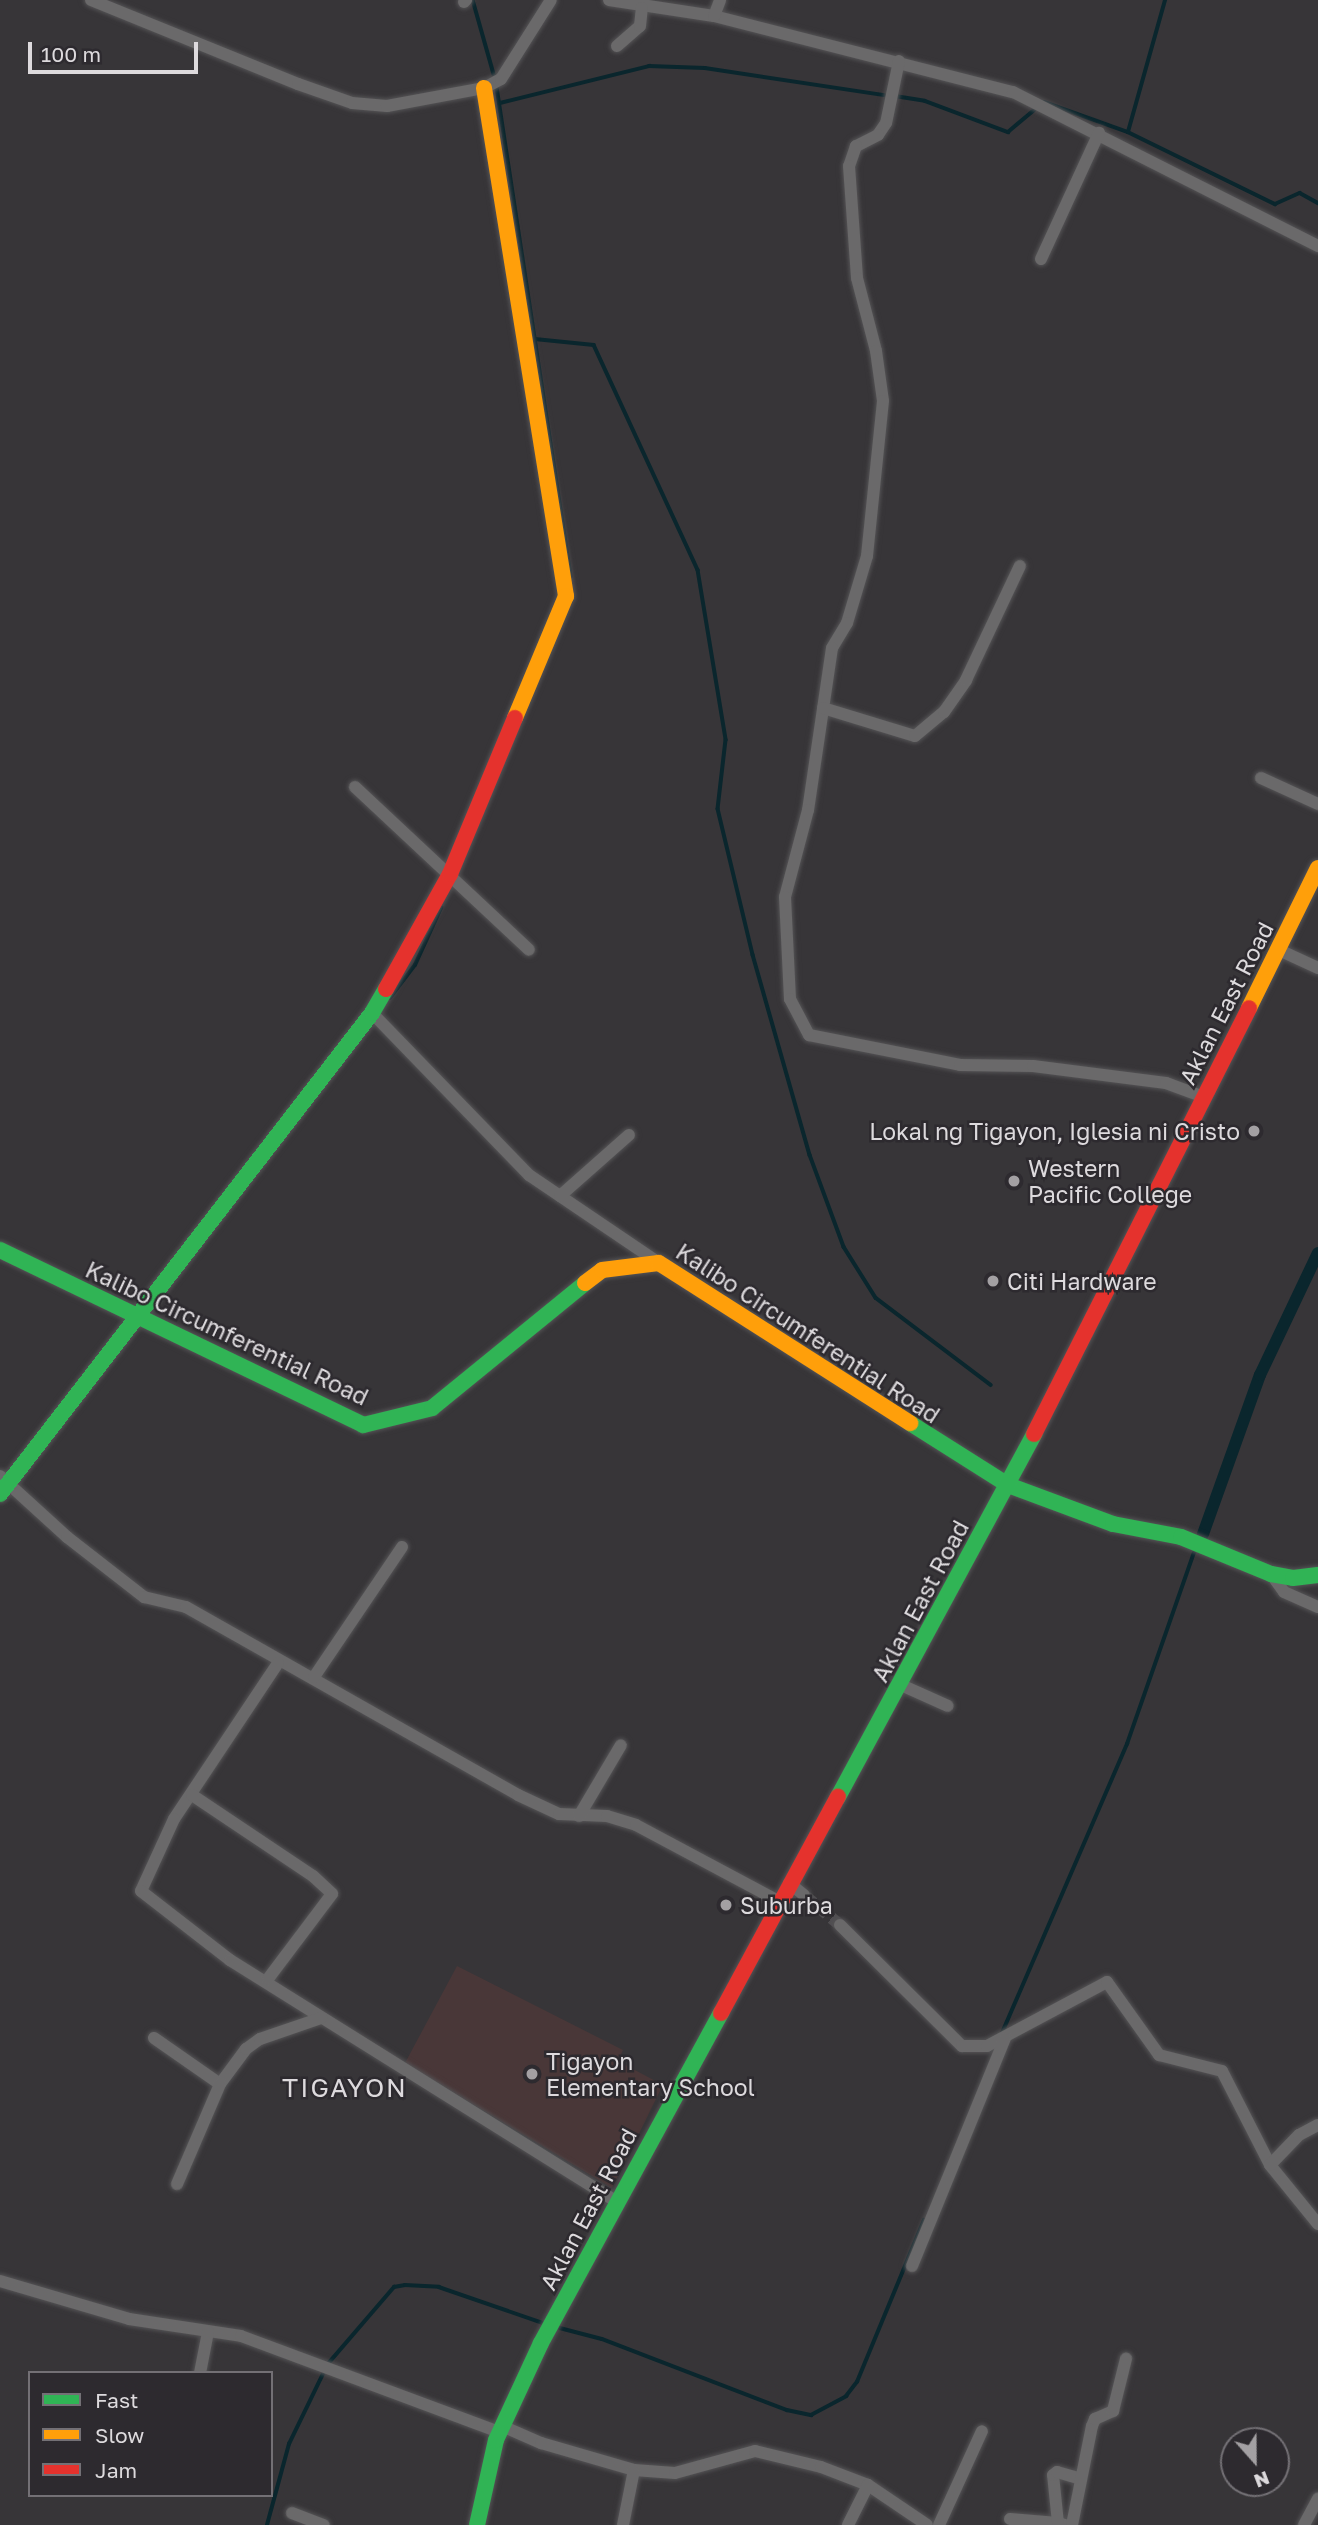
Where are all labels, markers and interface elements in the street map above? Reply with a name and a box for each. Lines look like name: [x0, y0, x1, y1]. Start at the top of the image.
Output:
scale bar: [32, 28, 201, 72]
text: 100 m: [41, 41, 101, 67]
street label: Aklan East Road: [1173, 917, 1279, 1089]
place label: Lokal ng Tigayon, Iglesia ni Cristo: [869, 1117, 1240, 1145]
marker: Lokal ng Tigayon, Iglesia ni Cristo: [1246, 1123, 1262, 1139]
place label: Western Pacific College: [1028, 1154, 1192, 1208]
marker: Western Pacific College: [1006, 1173, 1022, 1189]
street label: Kalibo Circumferential Road: [671, 1237, 945, 1429]
street label: Kalibo Circumferential Road: [81, 1255, 373, 1411]
place label: Citi Hardware: [1007, 1267, 1157, 1295]
marker: Citi Hardware: [985, 1273, 1001, 1289]
street label: Aklan East Road: [866, 1516, 974, 1686]
place label: Suburba: [740, 1891, 833, 1919]
marker: Suburba: [718, 1897, 734, 1913]
place label: Tigayon Elementary School: [546, 2047, 755, 2101]
marker: Tigayon Elementary School: [524, 2066, 540, 2082]
district label: TIGAYON: [283, 2072, 407, 2104]
street label: Aklan East Road: [534, 2124, 642, 2294]
legend: [28, 2371, 273, 2497]
text: Fast: [95, 2387, 138, 2413]
text: Slow: [95, 2422, 144, 2448]
north arrow: [1220, 2427, 1290, 2497]
text: Jam: [95, 2457, 137, 2483]
text: N: [1251, 2467, 1273, 2494]

